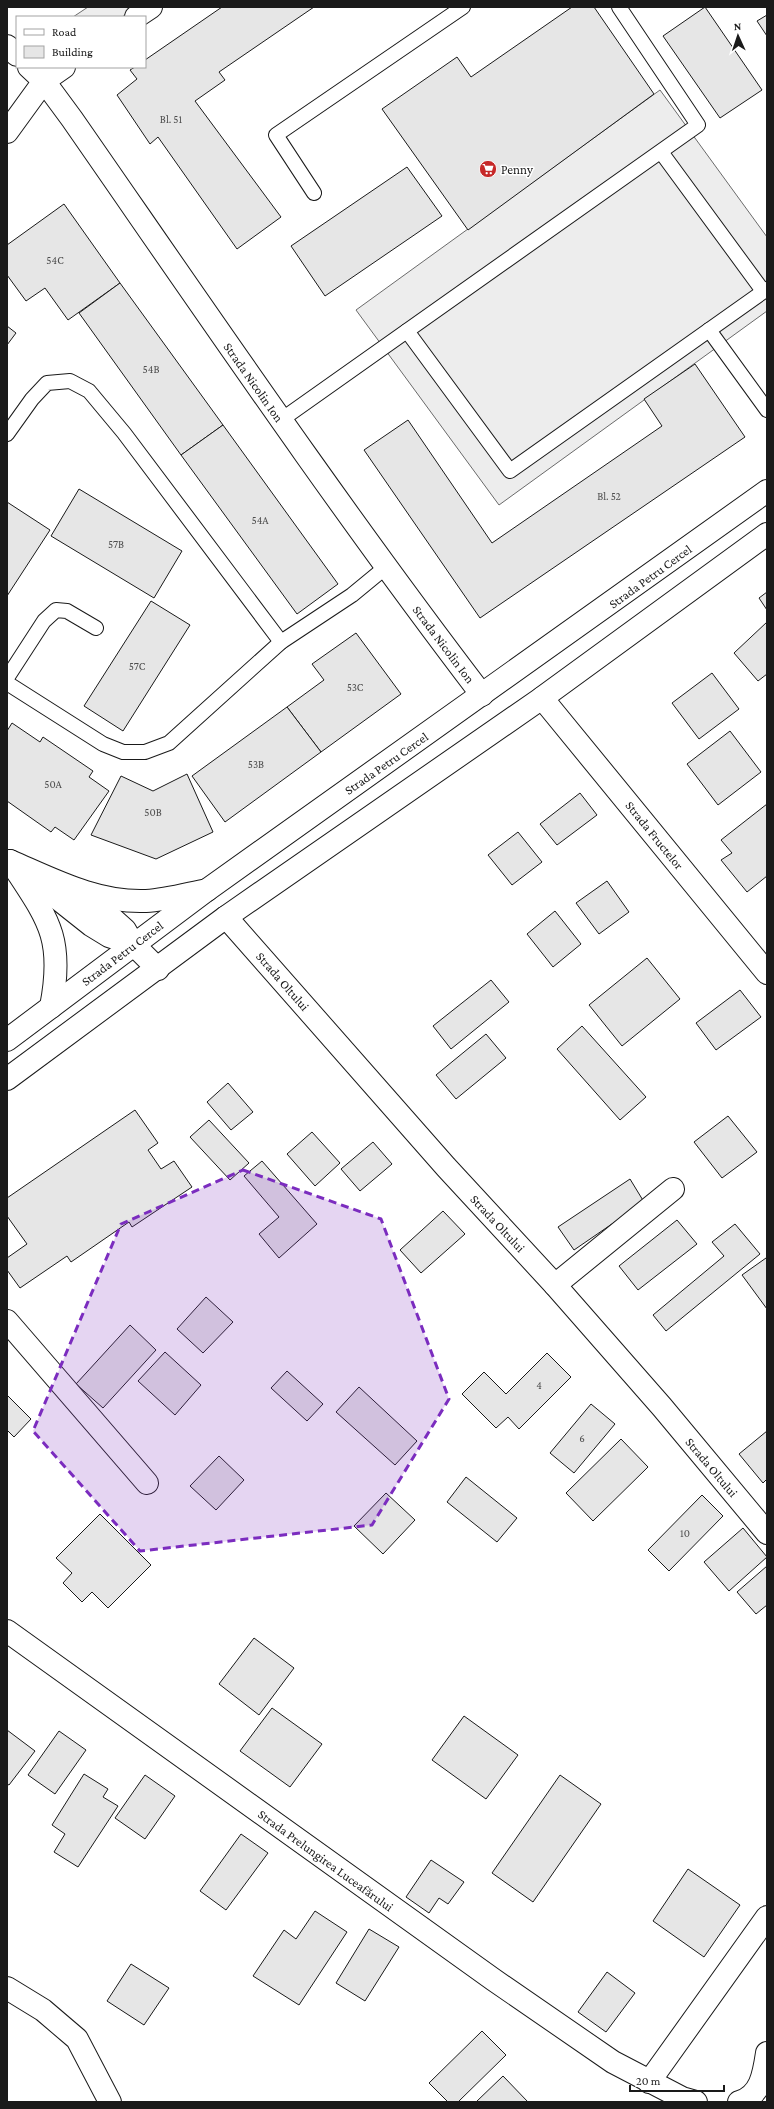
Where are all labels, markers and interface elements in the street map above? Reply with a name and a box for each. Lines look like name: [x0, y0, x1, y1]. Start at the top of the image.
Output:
legend: [16, 16, 146, 68]
north arrow: [718, 16, 758, 56]
text: N: [733, 20, 742, 32]
text: Road: [52, 25, 77, 39]
text: Building: [52, 45, 93, 59]
house number: Bl. 51: [160, 113, 182, 125]
supermarket icon: Penny: [478, 159, 498, 179]
place label: Penny: [501, 162, 534, 177]
house number: 54C: [46, 254, 64, 266]
street label: Strada Nicolin Ion: [221, 340, 287, 425]
house number: 54B: [143, 363, 159, 375]
house number: Bl. 52: [597, 490, 621, 502]
house number: 54A: [251, 514, 269, 526]
house number: 57B: [108, 538, 124, 550]
street label: Strada Petru Cercel: [606, 541, 695, 611]
street label: Strada Nicolin Ion: [409, 602, 478, 686]
house number: 57C: [129, 660, 146, 672]
house number: 53C: [347, 681, 364, 693]
street label: Strada Petru Cercel: [342, 729, 431, 798]
house number: 53B: [248, 758, 264, 770]
house number: 50A: [44, 778, 63, 790]
street label: Strada Fructelor: [622, 798, 687, 873]
house number: 50B: [144, 806, 162, 818]
street label: Strada Petru Cercel: [78, 917, 167, 989]
street label: Strada Oltului: [253, 949, 313, 1014]
street label: Strada Oltului: [467, 1191, 528, 1256]
house number: 4: [536, 1379, 542, 1391]
house number: 6: [579, 1432, 585, 1444]
street label: Strada Oltului: [682, 1434, 741, 1501]
house number: 10: [680, 1527, 690, 1539]
street label: Strada Prelungirea Luceafărului: [255, 1806, 397, 1915]
scale bar: [630, 2067, 724, 2093]
text: 20 m: [636, 2074, 661, 2088]

